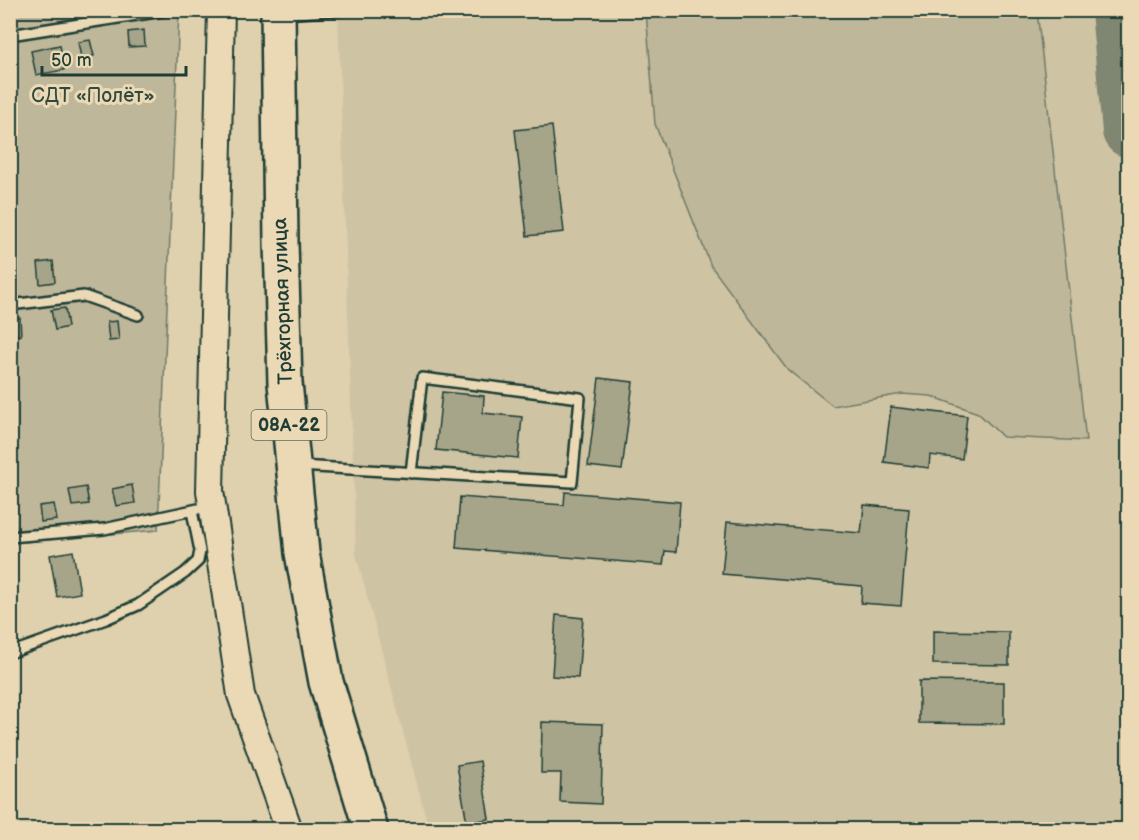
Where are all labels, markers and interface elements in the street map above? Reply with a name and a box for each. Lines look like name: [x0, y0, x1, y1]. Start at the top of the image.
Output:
scale bar: [42, 39, 186, 77]
text: 50 m: [51, 50, 92, 71]
park label: СДТ «Полёт»: [31, 84, 155, 108]
street label: Трёхгорная улица: [268, 217, 298, 385]
road number: 08А-22: [252, 410, 326, 440]

